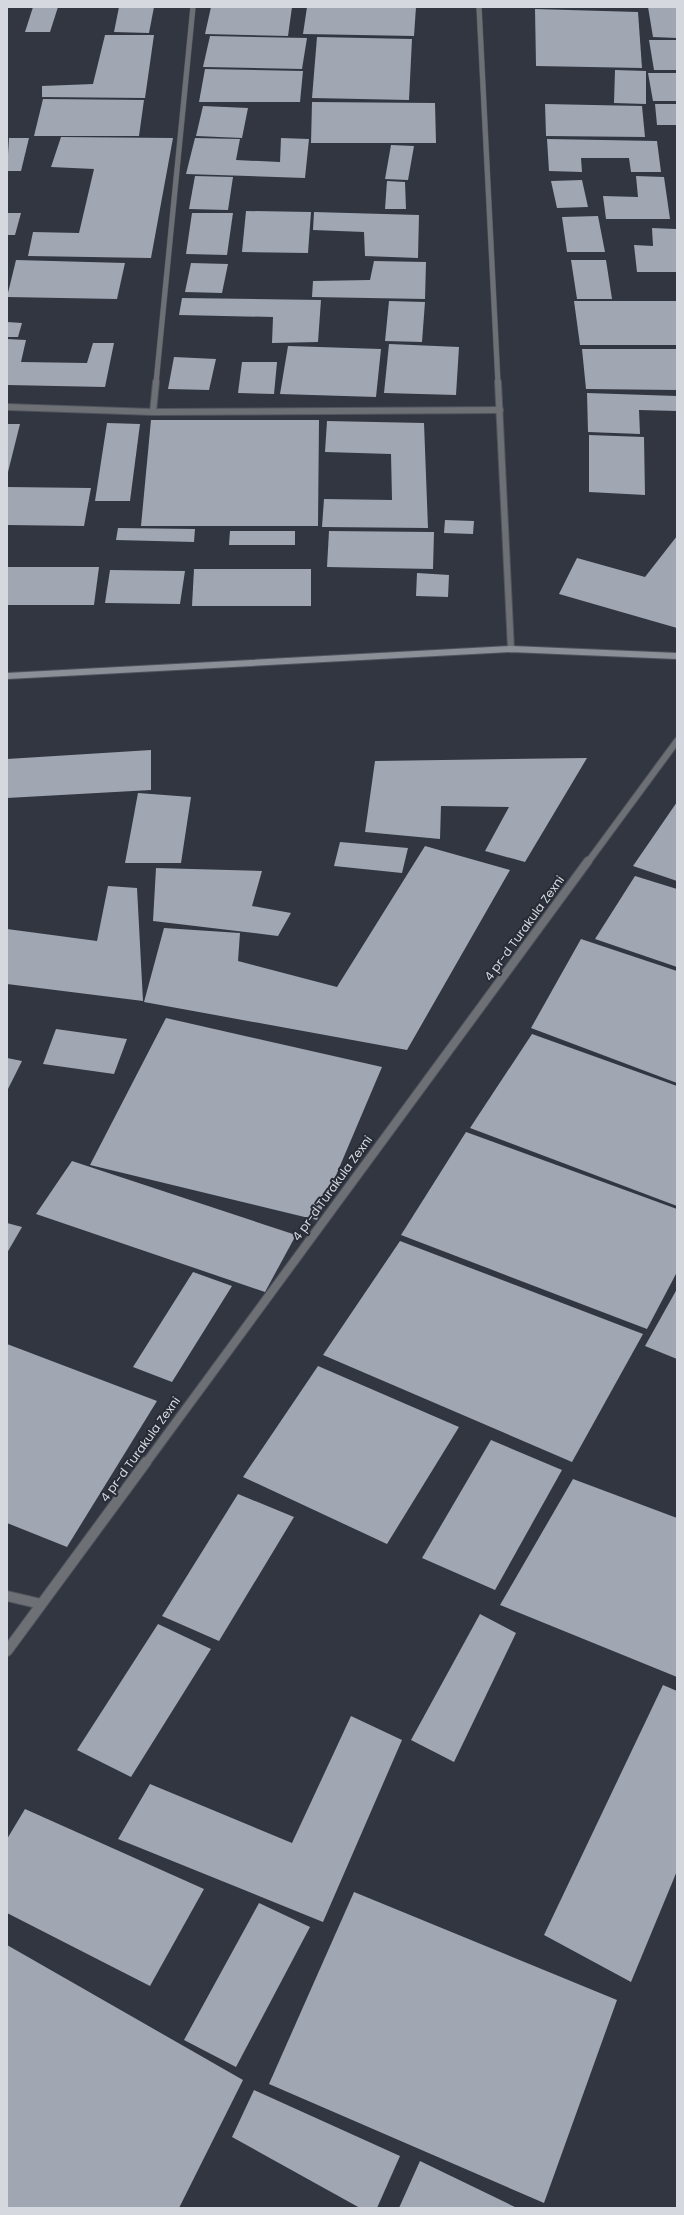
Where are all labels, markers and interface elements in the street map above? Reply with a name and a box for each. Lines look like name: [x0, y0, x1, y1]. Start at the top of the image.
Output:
street label: 4 pr-d Turakula Zexni: [480, 872, 568, 984]
street label: 4 pr-d Turakula Zexni: [288, 1132, 376, 1244]
street label: 4 pr-d Turakula Zexni: [96, 1393, 184, 1505]

